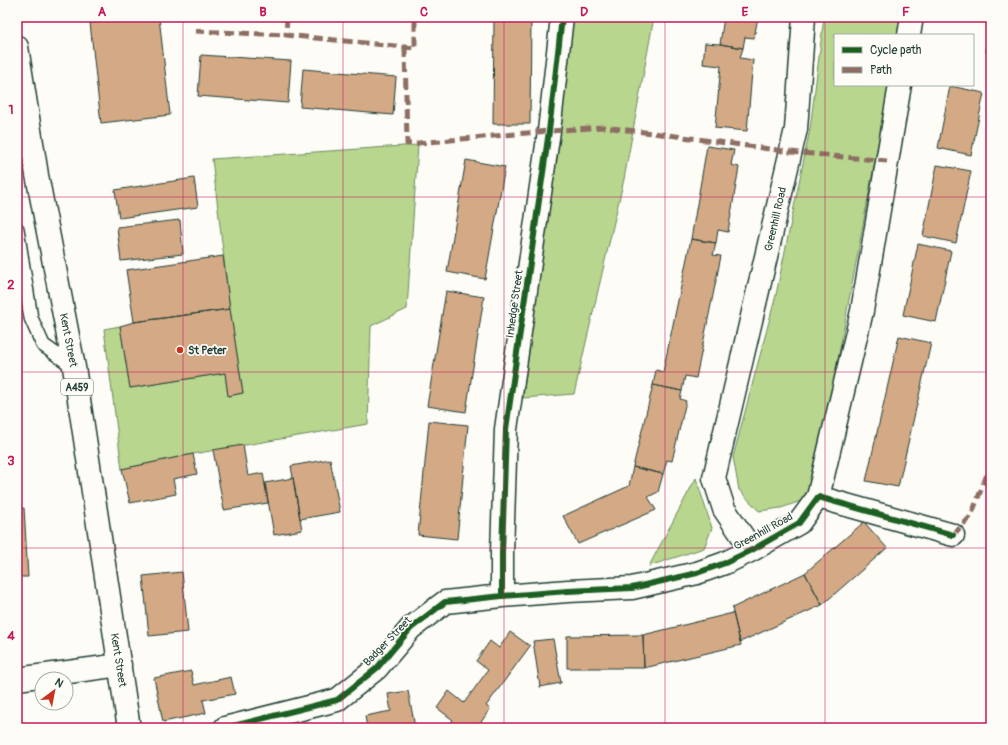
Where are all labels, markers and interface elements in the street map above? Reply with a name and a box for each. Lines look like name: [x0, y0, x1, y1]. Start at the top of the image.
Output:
text: A: [98, 4, 107, 20]
text: B: [259, 4, 267, 20]
text: C: [420, 4, 428, 20]
text: D: [580, 4, 588, 20]
text: E: [742, 4, 749, 20]
text: F: [902, 4, 910, 20]
legend: [834, 34, 974, 86]
text: Cycle path: [870, 43, 922, 58]
text: Path: [870, 63, 892, 78]
text: 1: [8, 102, 14, 118]
street label: Greenhill Road: [762, 186, 789, 252]
street label: Inhedge Street: [503, 269, 526, 339]
text: 2: [7, 277, 15, 293]
street label: Kent Street: [57, 312, 80, 369]
place label: St Peter: [188, 344, 228, 357]
marker: St Peter: [175, 345, 185, 355]
road number: A459: [61, 379, 93, 395]
text: 3: [7, 453, 15, 469]
street label: Greenhill Road: [731, 510, 795, 553]
street label: Badger Street: [361, 613, 415, 669]
text: 4: [7, 628, 15, 644]
street label: Kent Street: [108, 632, 129, 689]
north arrow: [34, 671, 74, 711]
text: N: [52, 675, 66, 691]

